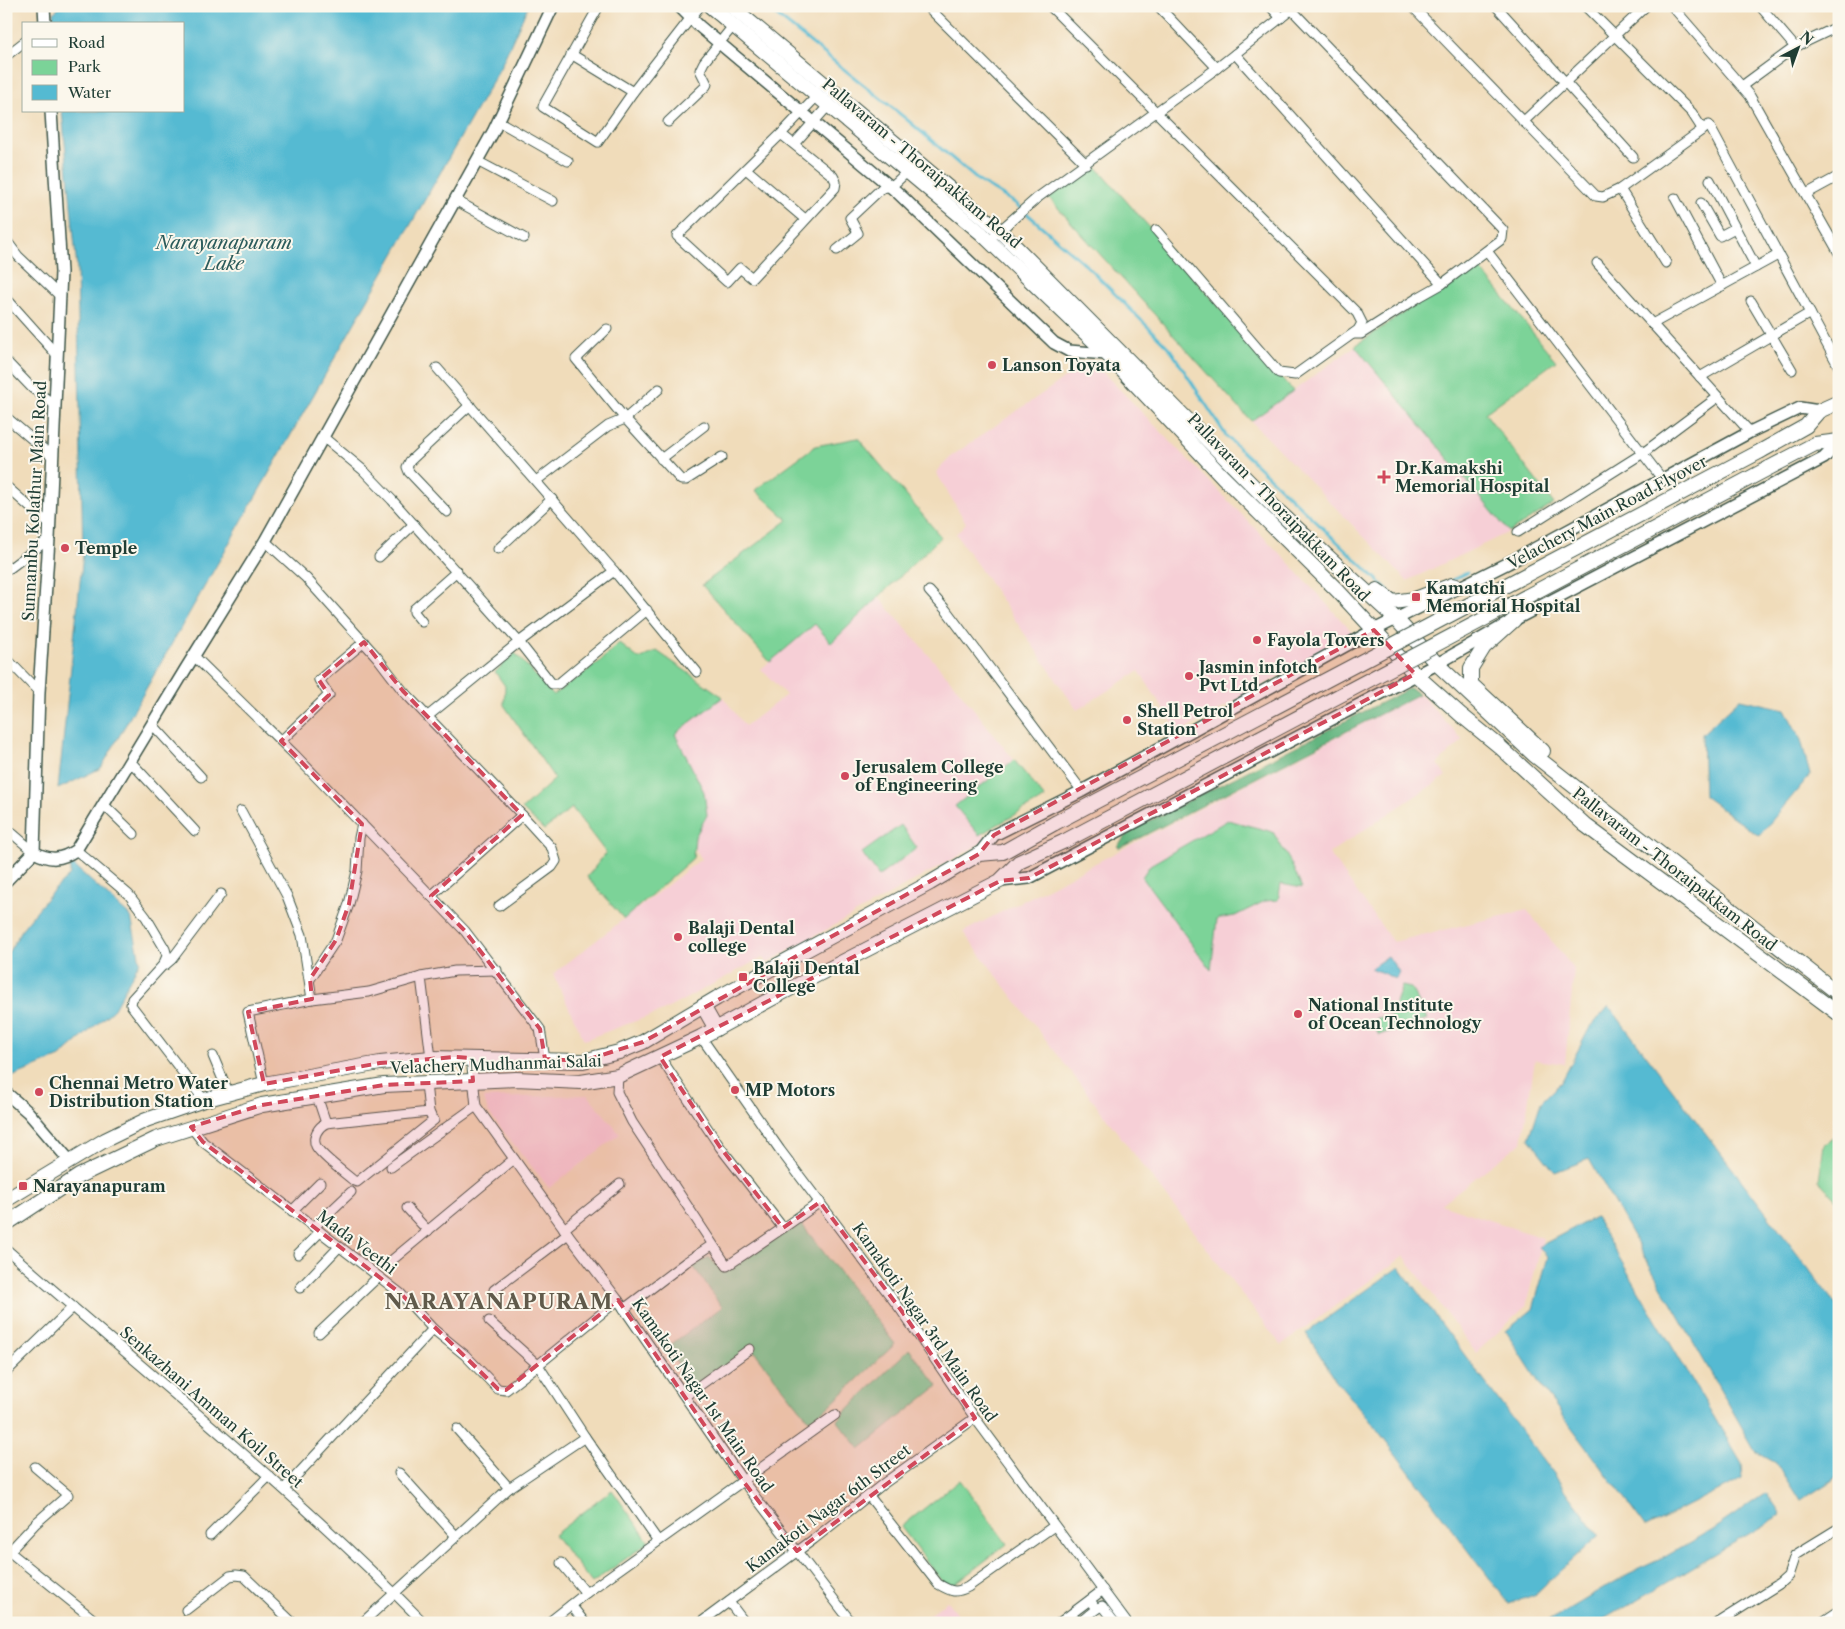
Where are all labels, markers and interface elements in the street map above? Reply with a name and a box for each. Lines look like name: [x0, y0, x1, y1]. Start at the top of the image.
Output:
legend: [22, 22, 185, 112]
north arrow: [1772, 22, 1822, 72]
text: N: [1796, 27, 1817, 49]
text: Road: [68, 33, 105, 52]
text: Park: [68, 57, 102, 76]
street label: Pallavaram - Thoraipakkam Road: [818, 74, 1026, 252]
text: Water: [67, 83, 112, 102]
water label: Narayanapuram Lake: [154, 232, 292, 275]
place label: Lanson Toyata: [1002, 355, 1121, 375]
marker: Lanson Toyata: [986, 359, 998, 371]
street label: Sunnambu Kolathur Main Road: [18, 380, 50, 622]
street label: Pallavaram - Thoraipakkam Road: [1184, 409, 1375, 605]
street label: Velachery Main Road Flyover: [1503, 451, 1710, 574]
place label: Dr.Kamakshi Memorial Hospital: [1395, 458, 1550, 496]
marker: Dr.Kamakshi Memorial Hospital: [1377, 470, 1391, 484]
place label: Temple: [75, 538, 138, 558]
marker: Temple: [59, 542, 71, 554]
place label: Kamatchi Memorial Hospital: [1426, 578, 1581, 616]
marker: Kamatchi Memorial Hospital: [1410, 591, 1422, 603]
place label: Fayola Towers: [1267, 630, 1384, 650]
marker: Fayola Towers: [1251, 634, 1263, 646]
place label: Jasmin infotch Pvt Ltd: [1196, 657, 1318, 695]
marker: Jasmin infotch Pvt Ltd: [1183, 670, 1195, 682]
place label: Shell Petrol Station: [1137, 701, 1233, 739]
marker: Shell Petrol Station: [1121, 714, 1133, 726]
place label: Jerusalem College of Engineering: [852, 757, 1004, 795]
marker: Jerusalem College of Engineering: [839, 770, 851, 782]
street label: Pallavaram - Thoraipakkam Road: [1569, 783, 1781, 955]
place label: Balaji Dental college: [688, 918, 795, 956]
marker: Balaji Dental college: [672, 931, 684, 943]
place label: Balaji Dental College: [753, 958, 860, 996]
marker: Balaji Dental College: [737, 971, 749, 983]
place label: National Institute of Ocean Technology: [1308, 995, 1482, 1033]
marker: National Institute of Ocean Technology: [1292, 1008, 1304, 1020]
street label: Velachery Mudhanmai Salai: [389, 1050, 602, 1078]
place label: Chennai Metro Water Distribution Station: [49, 1073, 228, 1111]
place label: MP Motors: [745, 1080, 835, 1100]
marker: MP Motors: [729, 1084, 741, 1096]
marker: Chennai Metro Water Distribution Station: [33, 1086, 45, 1098]
place label: Narayanapuram: [33, 1176, 166, 1196]
marker: Narayanapuram: [17, 1180, 29, 1192]
street label: Mada Veethi: [313, 1206, 401, 1279]
street label: Kamakoti Nagar 3rd Main Road: [848, 1218, 1002, 1426]
district label: NARAYANAPURAM: [385, 1289, 613, 1314]
street label: Kamakoti Nagar 1st Main Road: [628, 1294, 778, 1496]
street label: Senkazhani Amman Koil Street: [116, 1322, 308, 1492]
street label: Kamakoti Nagar 6th Street: [742, 1439, 914, 1576]

